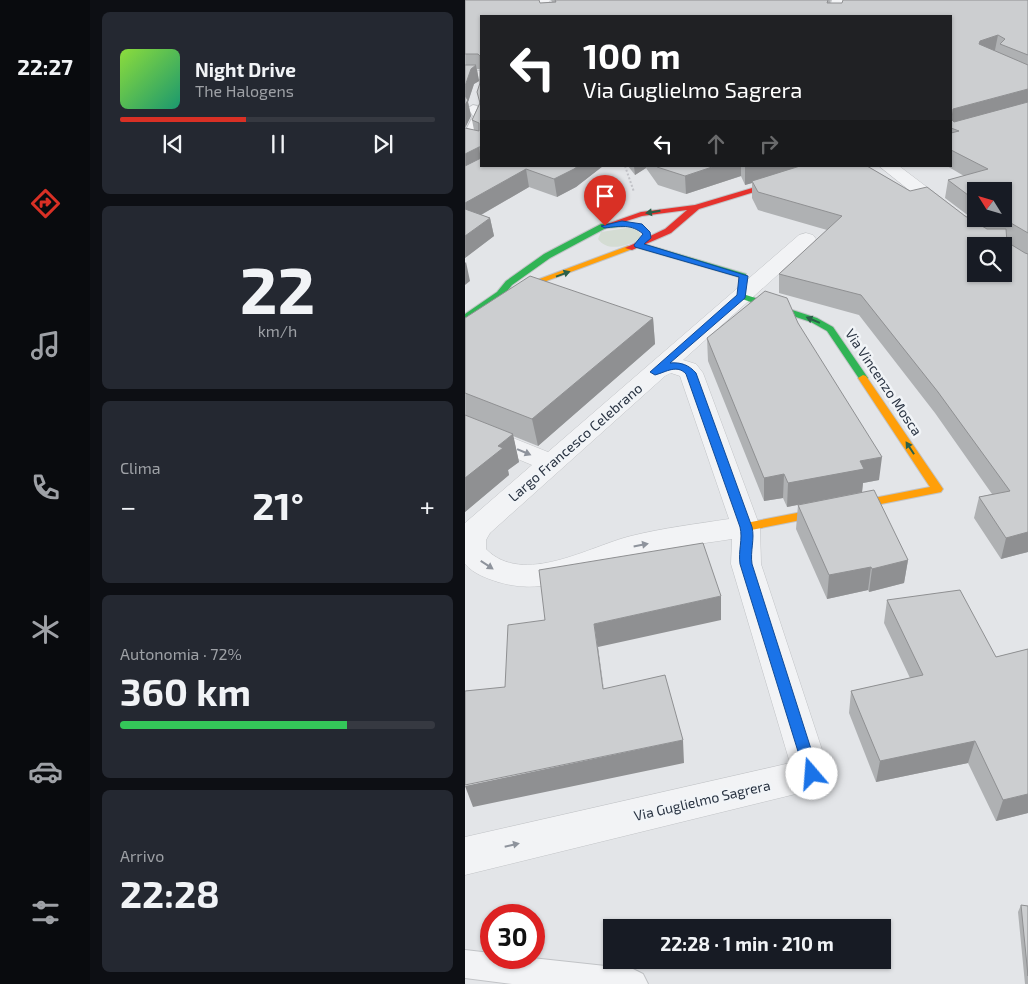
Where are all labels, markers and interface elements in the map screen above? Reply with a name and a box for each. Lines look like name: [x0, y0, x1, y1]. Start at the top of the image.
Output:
text: 100 m: [583, 34, 681, 76]
icon: left: [500, 35, 565, 100]
text: 22:27: [17, 53, 73, 79]
text: Night Drive: [195, 58, 296, 81]
text: Via Guglielmo Sagrera: [583, 76, 802, 102]
text: The Halogens: [195, 81, 294, 100]
icon: previous: [159, 130, 187, 158]
icon: pause: [264, 130, 292, 158]
icon: next: [369, 130, 397, 158]
icon: left: [649, 130, 677, 158]
icon: ahead: [702, 130, 730, 158]
icon: right: [755, 130, 783, 158]
pin: [584, 175, 626, 226]
icon: arrive: [591, 182, 619, 210]
north arrow: [967, 182, 1013, 228]
map controls: [967, 182, 1012, 282]
icon: directions: [28, 186, 63, 221]
one-way arrow: [644, 208, 660, 216]
button: search: [967, 237, 1012, 282]
text: 22: [240, 249, 315, 327]
one-way arrow: [555, 270, 570, 277]
one-way arrow: [806, 316, 820, 324]
text: km/h: [258, 321, 297, 340]
street label: Via Vincenzo Mosca: [842, 325, 926, 439]
icon: music: [28, 328, 63, 363]
street label: Largo Francesco Celebrano: [505, 379, 645, 505]
one-way arrow: [905, 441, 915, 455]
one-way arrow: [517, 448, 531, 456]
text: Clima: [120, 458, 161, 477]
icon: phone: [28, 470, 63, 505]
text: 21°: [252, 482, 304, 528]
text: −: [120, 489, 136, 523]
text: +: [420, 489, 435, 523]
one-way arrow: [634, 541, 649, 549]
one-way arrow: [480, 560, 493, 569]
icon: climate: [28, 612, 63, 647]
text: Autonomia · 72%: [120, 644, 242, 663]
text: 360 km: [120, 668, 251, 714]
position arrow: [785, 747, 837, 799]
icon: car: [28, 754, 63, 789]
street label: Via Guglielmo Sagrera: [632, 776, 772, 824]
one-way arrow: [505, 841, 520, 849]
text: Arrivo: [120, 846, 164, 865]
text: 22:28: [120, 870, 220, 916]
icon: filters: [28, 895, 63, 930]
speed limit sign: 30: [480, 904, 545, 969]
text: 22:28 · 1 min · 210 m: [660, 932, 834, 955]

